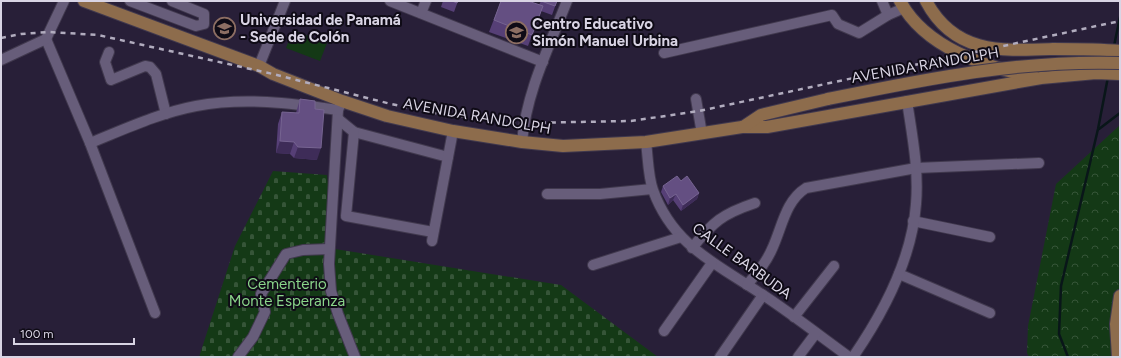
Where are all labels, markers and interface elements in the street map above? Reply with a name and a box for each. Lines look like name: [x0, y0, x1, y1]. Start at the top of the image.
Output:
place label: Universidad de Panamá - Sede de Colón: [240, 11, 401, 46]
place label: Centro Educativo Simón Manuel Urbina: [532, 15, 678, 50]
school or university icon: Universidad de Panamá - Sede de Colón: [211, 16, 237, 42]
school or university icon: Centro Educativo Simón Manuel Urbina: [504, 20, 530, 46]
street label: AVENIDA RANDOLPH: [850, 43, 1000, 87]
street label: AVENIDA RANDOLPH: [402, 94, 552, 138]
street label: CALLE BARBUDA: [689, 219, 795, 303]
park label: Cementerio Monte Esperanza: [229, 275, 345, 310]
scale bar: [14, 320, 134, 346]
text: 100 m: [20, 327, 54, 341]

